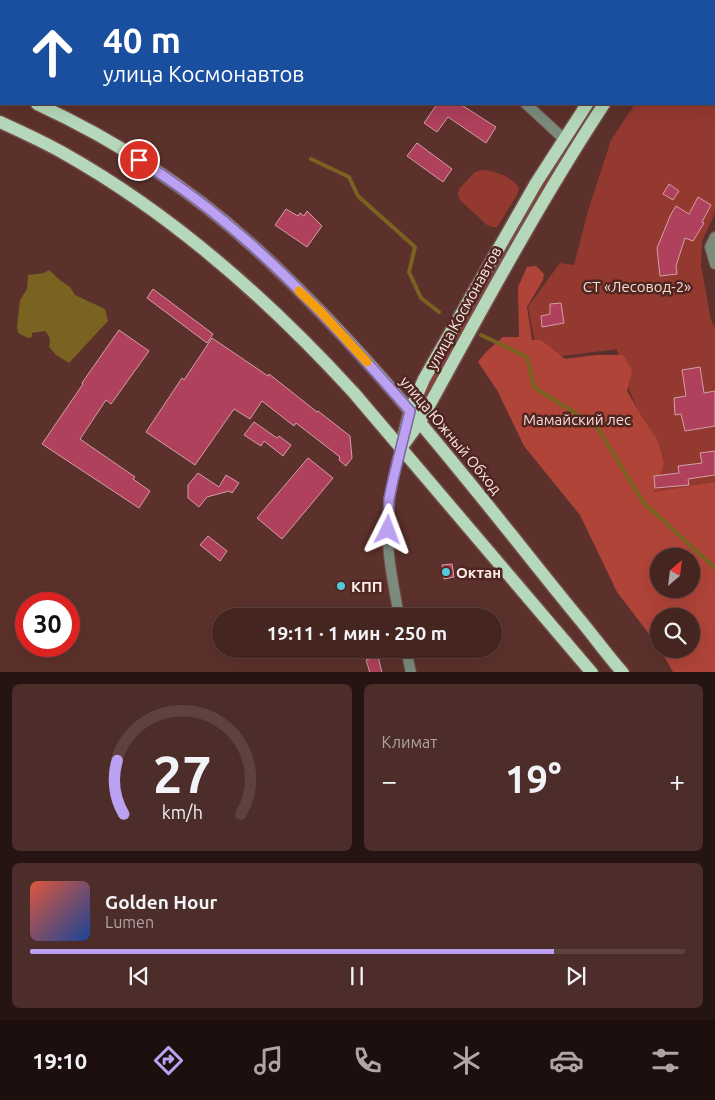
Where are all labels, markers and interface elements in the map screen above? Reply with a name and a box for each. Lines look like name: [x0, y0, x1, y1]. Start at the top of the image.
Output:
icon: ahead: [20, 20, 85, 85]
text: 40 m: [103, 20, 181, 60]
text: улица Космонавтов: [103, 61, 304, 86]
pin: [118, 139, 160, 181]
icon: arrive: [125, 146, 153, 174]
street label: улица Космонавтов: [423, 244, 505, 372]
park label: СТ «Лесовод-2»: [583, 278, 691, 295]
street label: улица Южный Обход: [397, 373, 505, 497]
park label: Мамайский лес: [523, 411, 631, 428]
position arrow: [361, 503, 413, 555]
north arrow: [650, 548, 700, 598]
map controls: [650, 548, 700, 658]
place label: Октан: [456, 564, 501, 581]
marker: Октан: [440, 566, 452, 578]
place label: КПП: [351, 578, 383, 595]
marker: КПП: [335, 580, 347, 592]
speed limit sign: 30: [15, 592, 80, 657]
button: search: [650, 608, 700, 658]
text: 19:11 · 1 мин · 250 m: [267, 622, 447, 644]
text: Климат: [382, 733, 437, 751]
text: 27: [152, 745, 211, 803]
text: 19°: [505, 758, 561, 800]
text: −: [382, 765, 397, 796]
text: +: [669, 765, 685, 796]
text: km/h: [161, 802, 202, 822]
text: Golden Hour: [105, 891, 217, 913]
text: Lumen: [105, 913, 154, 931]
icon: previous: [125, 962, 153, 990]
icon: pause: [343, 962, 371, 990]
icon: next: [562, 962, 590, 990]
icon: directions: [151, 1043, 186, 1078]
icon: music: [251, 1043, 286, 1078]
icon: phone: [350, 1043, 385, 1078]
icon: climate: [449, 1043, 484, 1078]
icon: car: [549, 1043, 584, 1078]
icon: filters: [648, 1043, 683, 1078]
text: 19:10: [32, 1048, 87, 1073]

